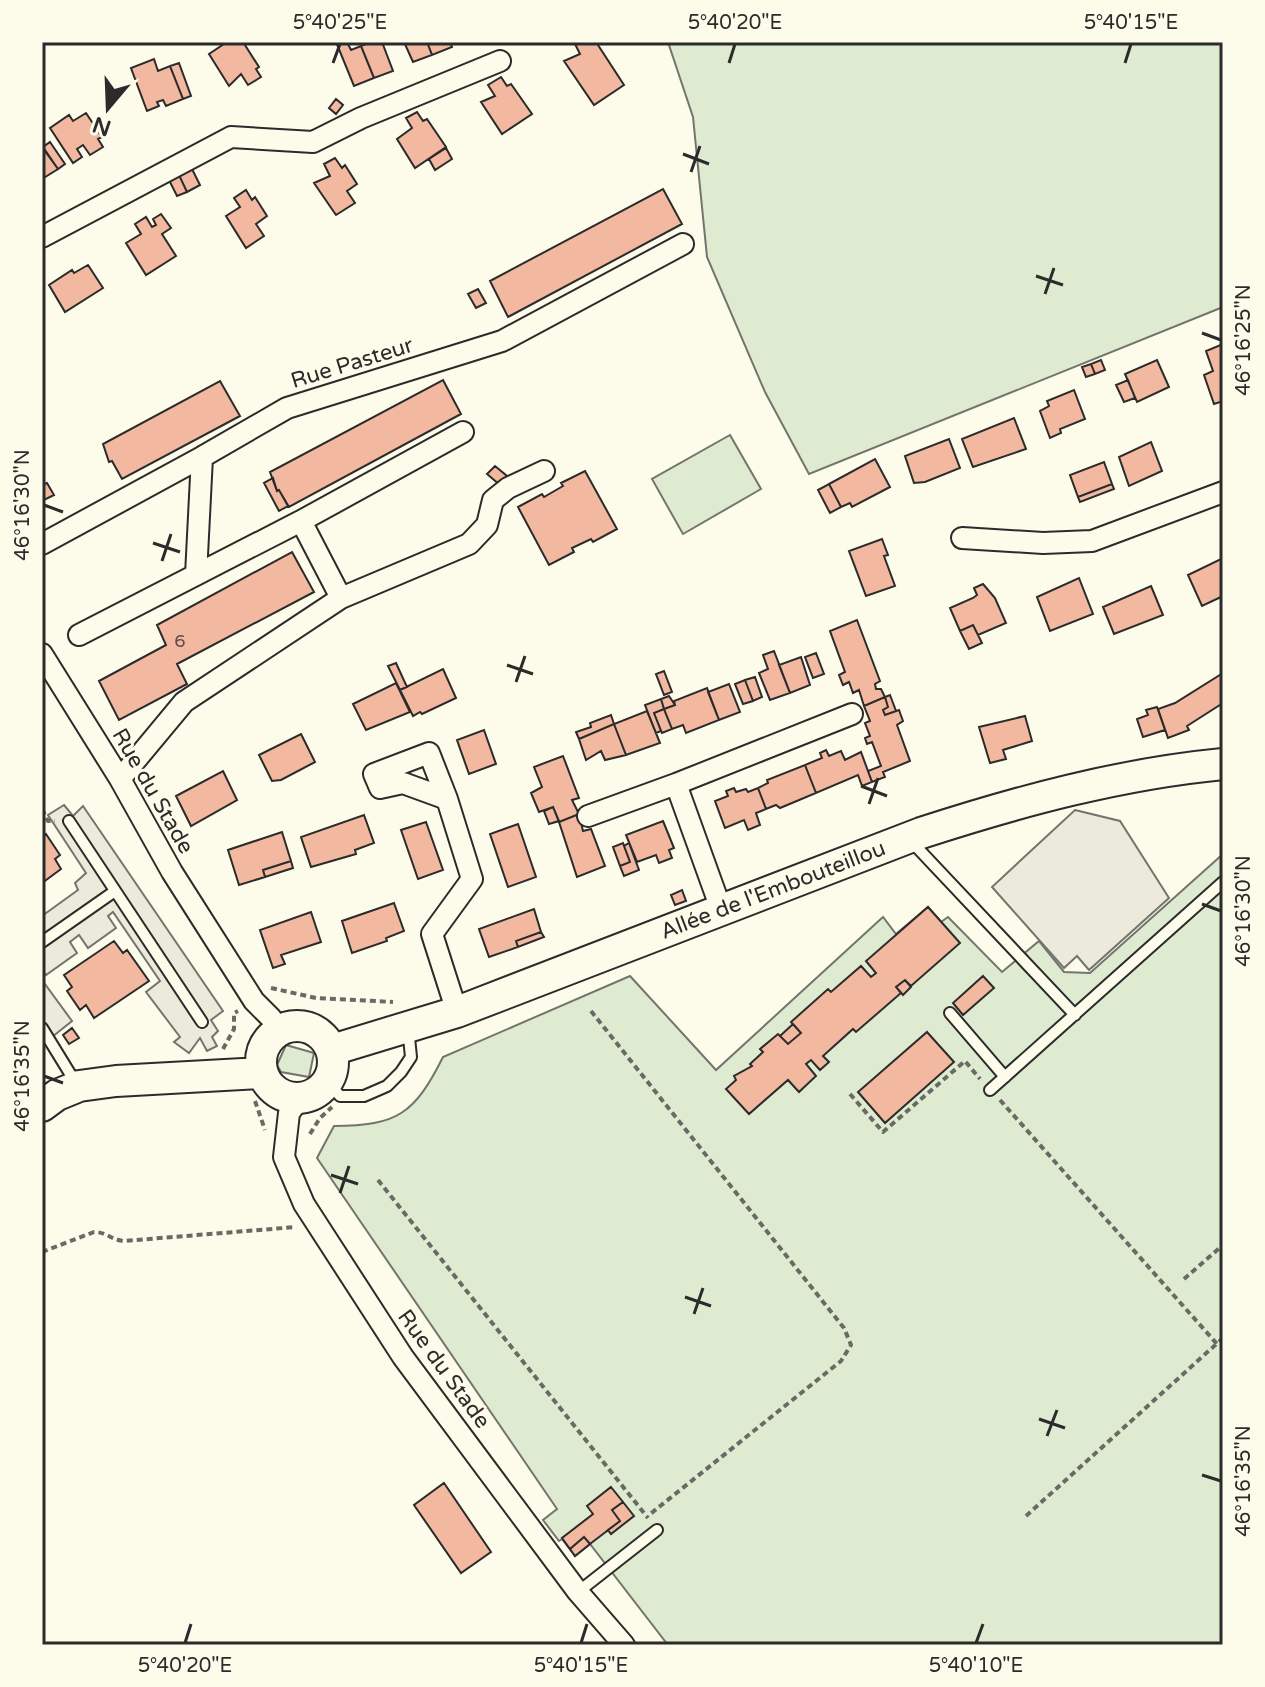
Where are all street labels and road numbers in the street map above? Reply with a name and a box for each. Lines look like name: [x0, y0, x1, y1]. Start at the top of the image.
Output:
street label: Rue Pasteur: [288, 332, 417, 394]
street label: Rue du Stade: [107, 724, 199, 858]
street label: Allée de l'Embouteillou: [657, 835, 889, 945]
street label: Rue du Stade: [392, 1305, 496, 1433]

